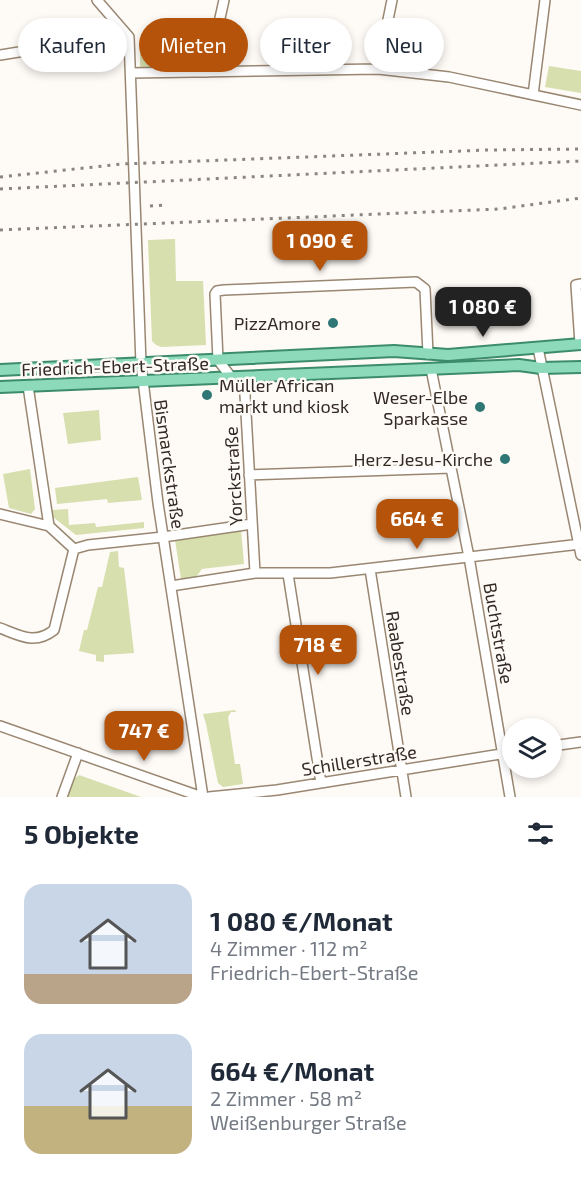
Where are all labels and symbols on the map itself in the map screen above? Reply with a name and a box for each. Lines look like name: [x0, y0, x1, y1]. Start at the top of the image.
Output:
pin: 1 090 €: [265, 221, 375, 272]
pin: 1 080 €: [428, 287, 538, 338]
place label: PizzAmore: [234, 312, 321, 334]
marker: PizzAmore: [326, 316, 340, 330]
street label: Friedrich-Ebert-Straße: [21, 352, 209, 380]
place label: Müller African markt und kiosk: [219, 374, 349, 417]
place label: Weser-Elbe Sparkasse: [373, 386, 468, 429]
marker: Müller African markt und kiosk: [200, 388, 214, 402]
street label: Bismarckstraße: [150, 398, 190, 530]
marker: Weser-Elbe Sparkasse: [473, 400, 487, 414]
street label: Yorckstraße: [219, 426, 247, 526]
place label: Herz-Jesu-Kirche: [354, 448, 493, 470]
marker: Herz-Jesu-Kirche: [498, 452, 512, 466]
pin: 664 €: [375, 499, 459, 550]
street label: Buchtstraße: [479, 581, 519, 685]
street label: Raabestraße: [382, 609, 420, 717]
pin: 718 €: [276, 625, 360, 676]
pin: 747 €: [102, 711, 186, 762]
street label: Schillerstraße: [300, 740, 418, 780]

